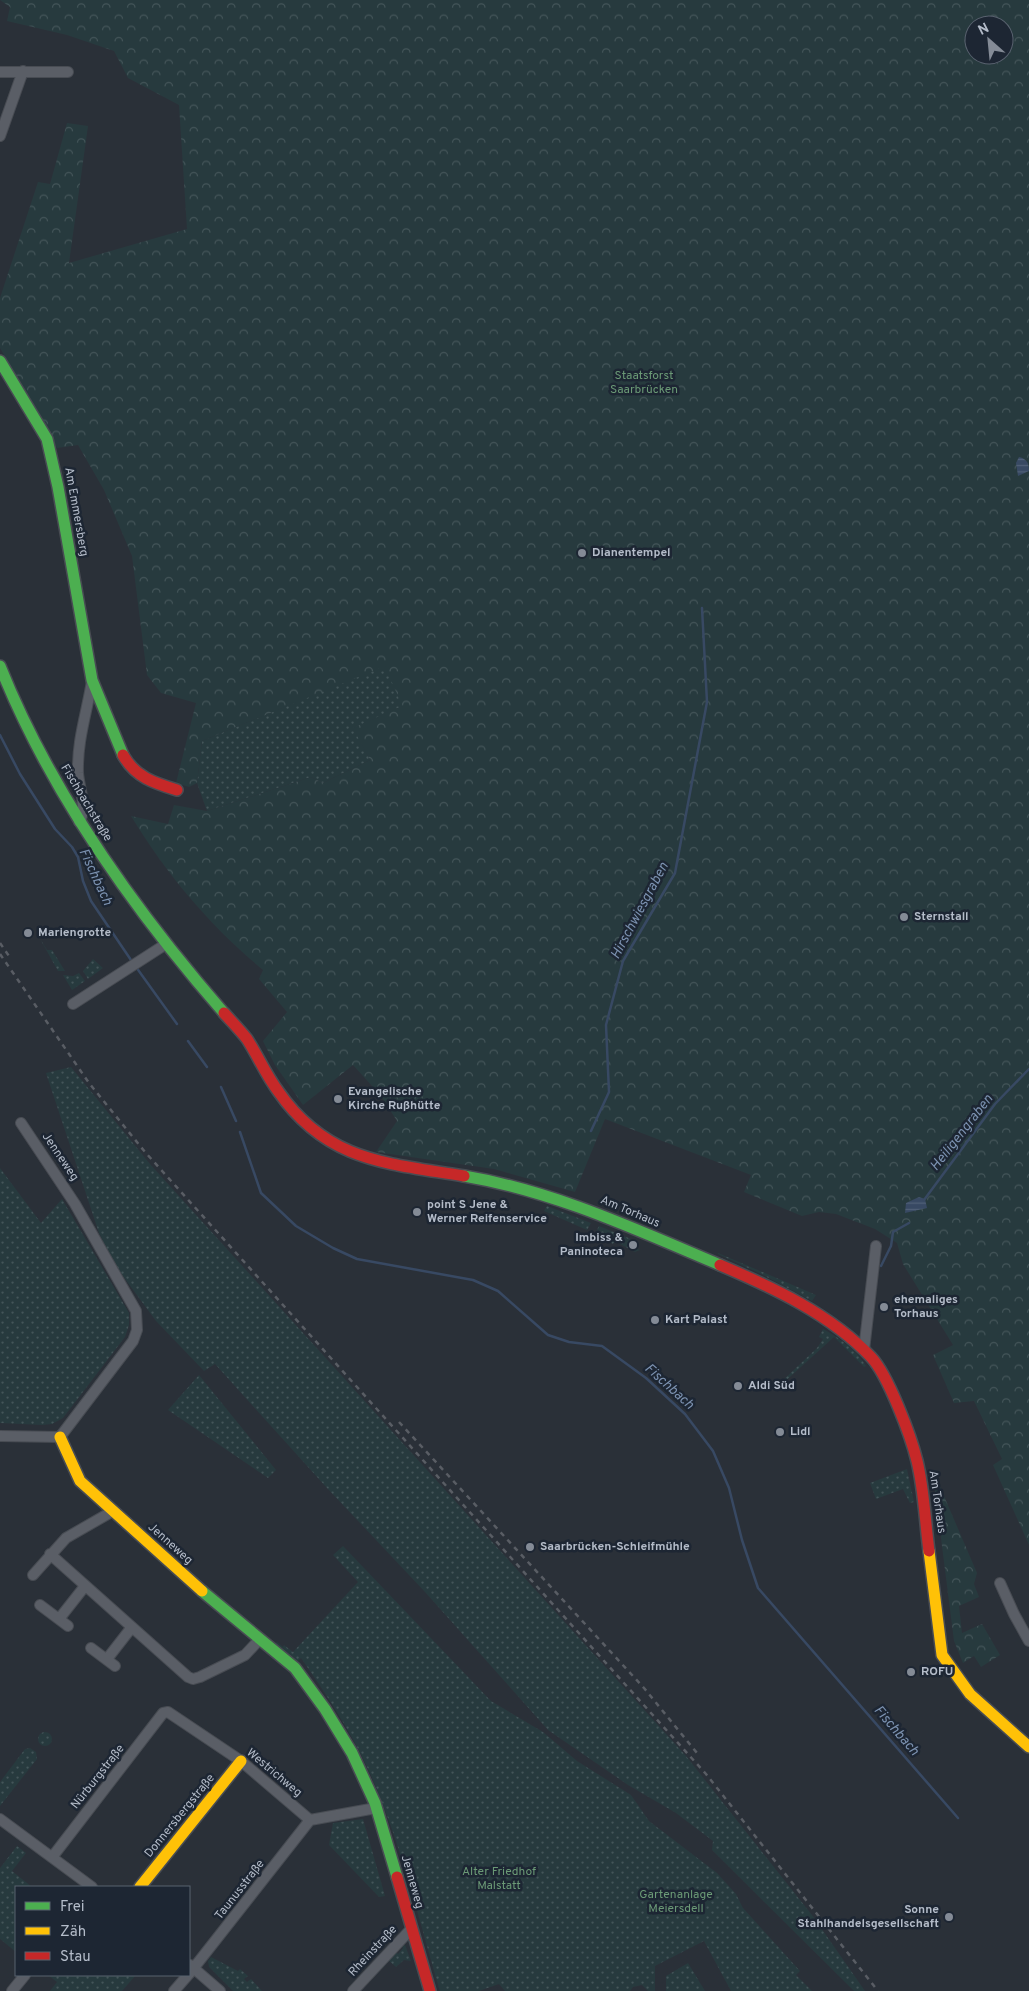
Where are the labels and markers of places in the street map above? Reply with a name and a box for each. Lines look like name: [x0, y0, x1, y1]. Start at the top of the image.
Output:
place label: Dianentempel: [592, 545, 671, 561]
marker: Dianentempel: [576, 547, 588, 559]
place label: Sternstall: [914, 909, 969, 925]
marker: Sternstall: [898, 911, 910, 923]
place label: Mariengrotte: [38, 925, 111, 941]
marker: Mariengrotte: [22, 927, 34, 939]
place label: Evangelische Kirche Rußhütte: [348, 1084, 441, 1114]
marker: Evangelische Kirche Rußhütte: [332, 1093, 344, 1105]
place label: point S Jene & Werner Reifenservice: [427, 1197, 547, 1227]
marker: point S Jene & Werner Reifenservice: [411, 1206, 423, 1218]
place label: Imbiss & Paninoteca: [560, 1230, 623, 1260]
marker: Imbiss & Paninoteca: [627, 1239, 639, 1251]
place label: ehemaliges Torhaus: [894, 1292, 958, 1322]
marker: ehemaliges Torhaus: [878, 1301, 890, 1313]
place label: Kart Palast: [665, 1312, 728, 1328]
marker: Kart Palast: [649, 1314, 661, 1326]
place label: Aldi Süd: [748, 1378, 795, 1394]
marker: Aldi Süd: [732, 1380, 744, 1392]
place label: Lidl: [790, 1424, 811, 1440]
marker: Lidl: [774, 1426, 786, 1438]
place label: Saarbrücken-Schleifmühle: [540, 1539, 690, 1555]
marker: Saarbrücken-Schleifmühle: [524, 1541, 536, 1553]
place label: ROFU: [921, 1664, 953, 1680]
marker: ROFU: [905, 1666, 917, 1678]
place label: Sonne Stahlhandelsgesellschaft: [798, 1902, 939, 1932]
marker: Sonne Stahlhandelsgesellschaft: [943, 1911, 955, 1923]

